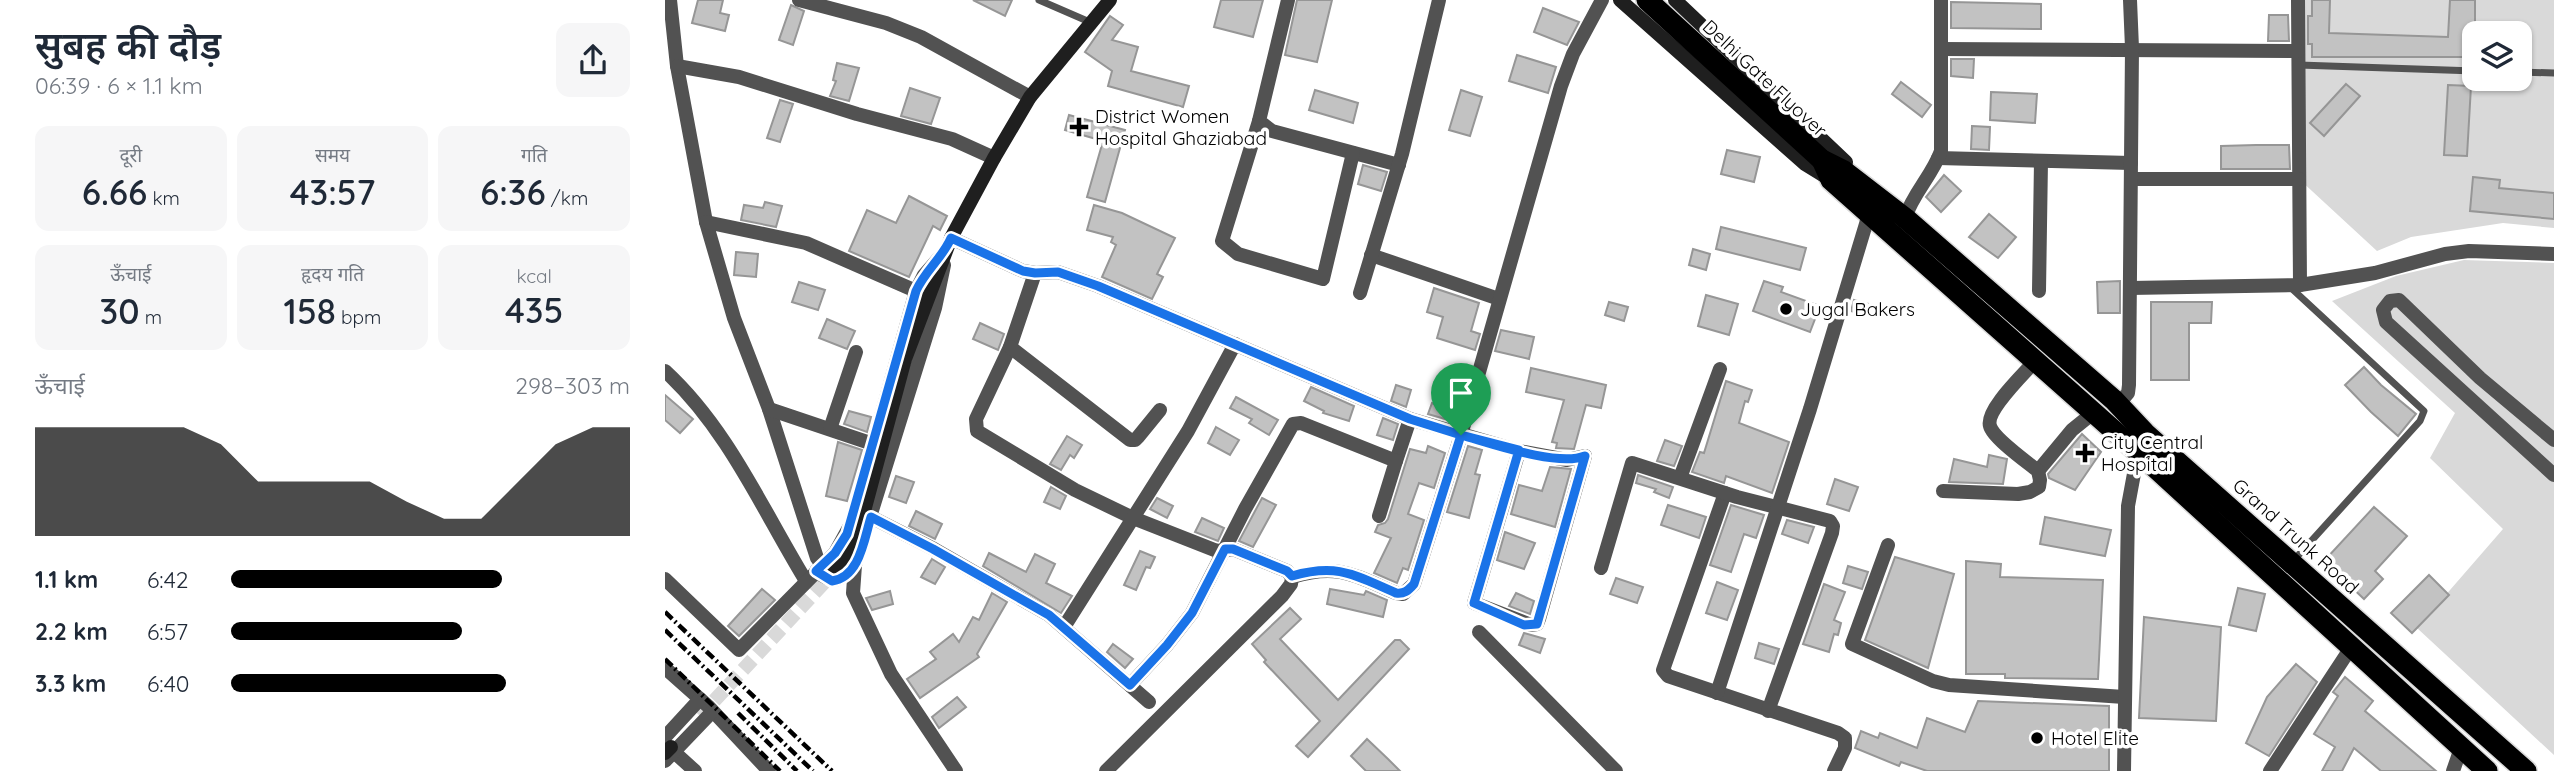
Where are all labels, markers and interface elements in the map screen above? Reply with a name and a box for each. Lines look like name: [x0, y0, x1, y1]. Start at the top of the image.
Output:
street label: Delhi Gate Flyover: [1698, 14, 1833, 142]
text: सुबह की दौड़: [35, 21, 221, 69]
map controls: [2462, 21, 2532, 91]
button: layers: [2462, 21, 2532, 91]
button: share: [556, 23, 630, 97]
text: 06:39 · 6 × 1.1 km: [35, 71, 203, 100]
place label: District Women Hospital Ghaziabad: [1095, 104, 1267, 150]
marker: District Women Hospital Ghaziabad: [1069, 117, 1089, 137]
text: दूरी: [119, 143, 142, 167]
text: समय: [315, 143, 350, 167]
text: गति: [521, 143, 547, 167]
text: 6.66: [82, 170, 147, 214]
text: 43:57: [290, 170, 375, 214]
text: 6:36: [480, 170, 546, 214]
text: km: [147, 186, 180, 210]
text: /km: [546, 186, 588, 210]
text: ऊँचाई: [110, 262, 151, 286]
text: हृदय गति: [301, 262, 364, 286]
text: kcal: [516, 264, 552, 288]
text: 435: [505, 288, 563, 332]
text: 30: [100, 289, 140, 333]
text: 158: [284, 289, 336, 333]
place label: Jugal Bakers: [1800, 297, 1915, 321]
marker: Jugal Bakers: [1778, 301, 1794, 317]
text: m: [140, 305, 162, 329]
text: bpm: [336, 305, 381, 329]
pin: [1431, 363, 1491, 435]
text: ऊँचाई: [35, 371, 85, 400]
text: 298–303 m: [515, 371, 630, 400]
icon: arrive: [1442, 374, 1480, 412]
place label: City Central Hospital: [2101, 430, 2203, 476]
marker: City Central Hospital: [2075, 443, 2095, 463]
street label: Grand Trunk Road: [2228, 473, 2364, 599]
text: 1.1 km: [35, 565, 98, 594]
text: 6:42: [147, 565, 189, 594]
text: 2.2 km: [35, 617, 108, 646]
text: 6:57: [147, 617, 188, 646]
text: 3.3 km: [35, 669, 106, 698]
text: 6:40: [147, 669, 189, 698]
place label: Hotel Elite: [2051, 726, 2139, 750]
marker: Hotel Elite: [2029, 730, 2045, 746]

